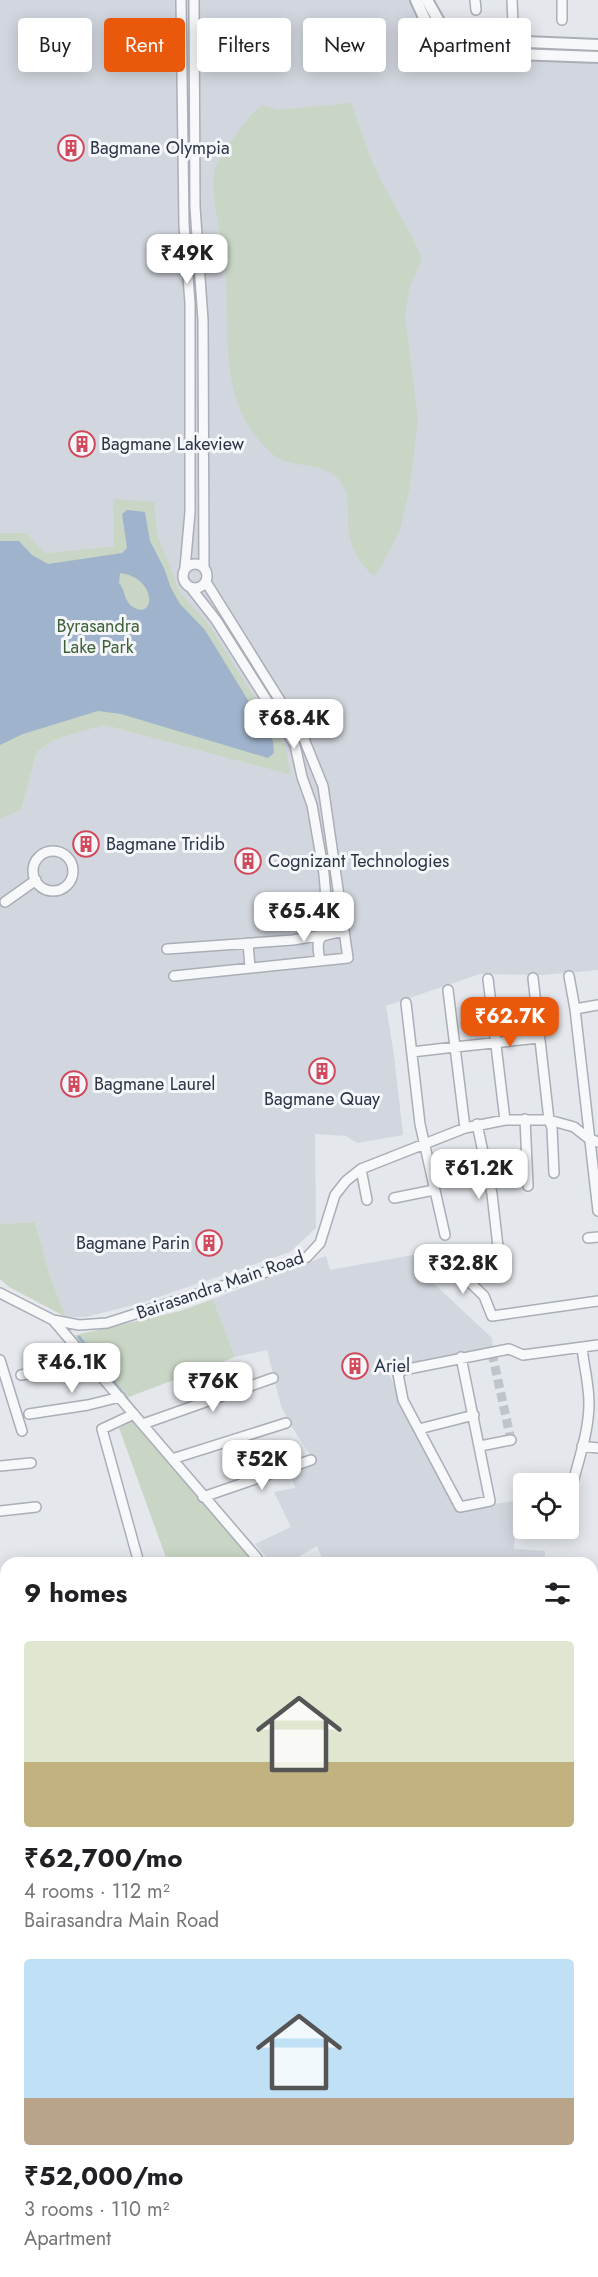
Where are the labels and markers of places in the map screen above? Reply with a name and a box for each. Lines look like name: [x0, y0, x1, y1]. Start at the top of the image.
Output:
building icon: Bagmane Olympia: [56, 133, 86, 163]
place label: Bagmane Olympia: [90, 135, 230, 161]
pin: ₹49K: [151, 234, 223, 285]
building icon: Bagmane Lakeview: [67, 429, 97, 459]
place label: Bagmane Lakeview: [101, 431, 245, 457]
pin: ₹68.4K: [245, 699, 343, 750]
building icon: Bagmane Tridib: [71, 829, 101, 859]
place label: Bagmane Tridib: [106, 831, 225, 857]
building icon: Cognizant Technologies: [233, 846, 263, 876]
place label: Cognizant Technologies: [268, 848, 449, 874]
pin: ₹65.4K: [255, 892, 353, 943]
pin: ₹62.7K: [461, 997, 559, 1048]
building icon: Bagmane Quay: [307, 1056, 337, 1086]
building icon: Bagmane Laurel: [59, 1069, 89, 1099]
place label: Bagmane Laurel: [94, 1071, 215, 1097]
place label: Bagmane Quay: [264, 1086, 380, 1112]
pin: ₹61.2K: [430, 1149, 528, 1200]
building icon: Bagmane Parin: [194, 1228, 224, 1258]
place label: Bagmane Parin: [76, 1230, 190, 1256]
pin: ₹32.8K: [414, 1244, 512, 1295]
pin: ₹46.1K: [23, 1343, 121, 1394]
building icon: Ariel: [340, 1351, 370, 1381]
place label: Ariel: [374, 1353, 410, 1379]
pin: ₹76K: [177, 1362, 249, 1413]
pin: ₹52K: [226, 1440, 298, 1491]

